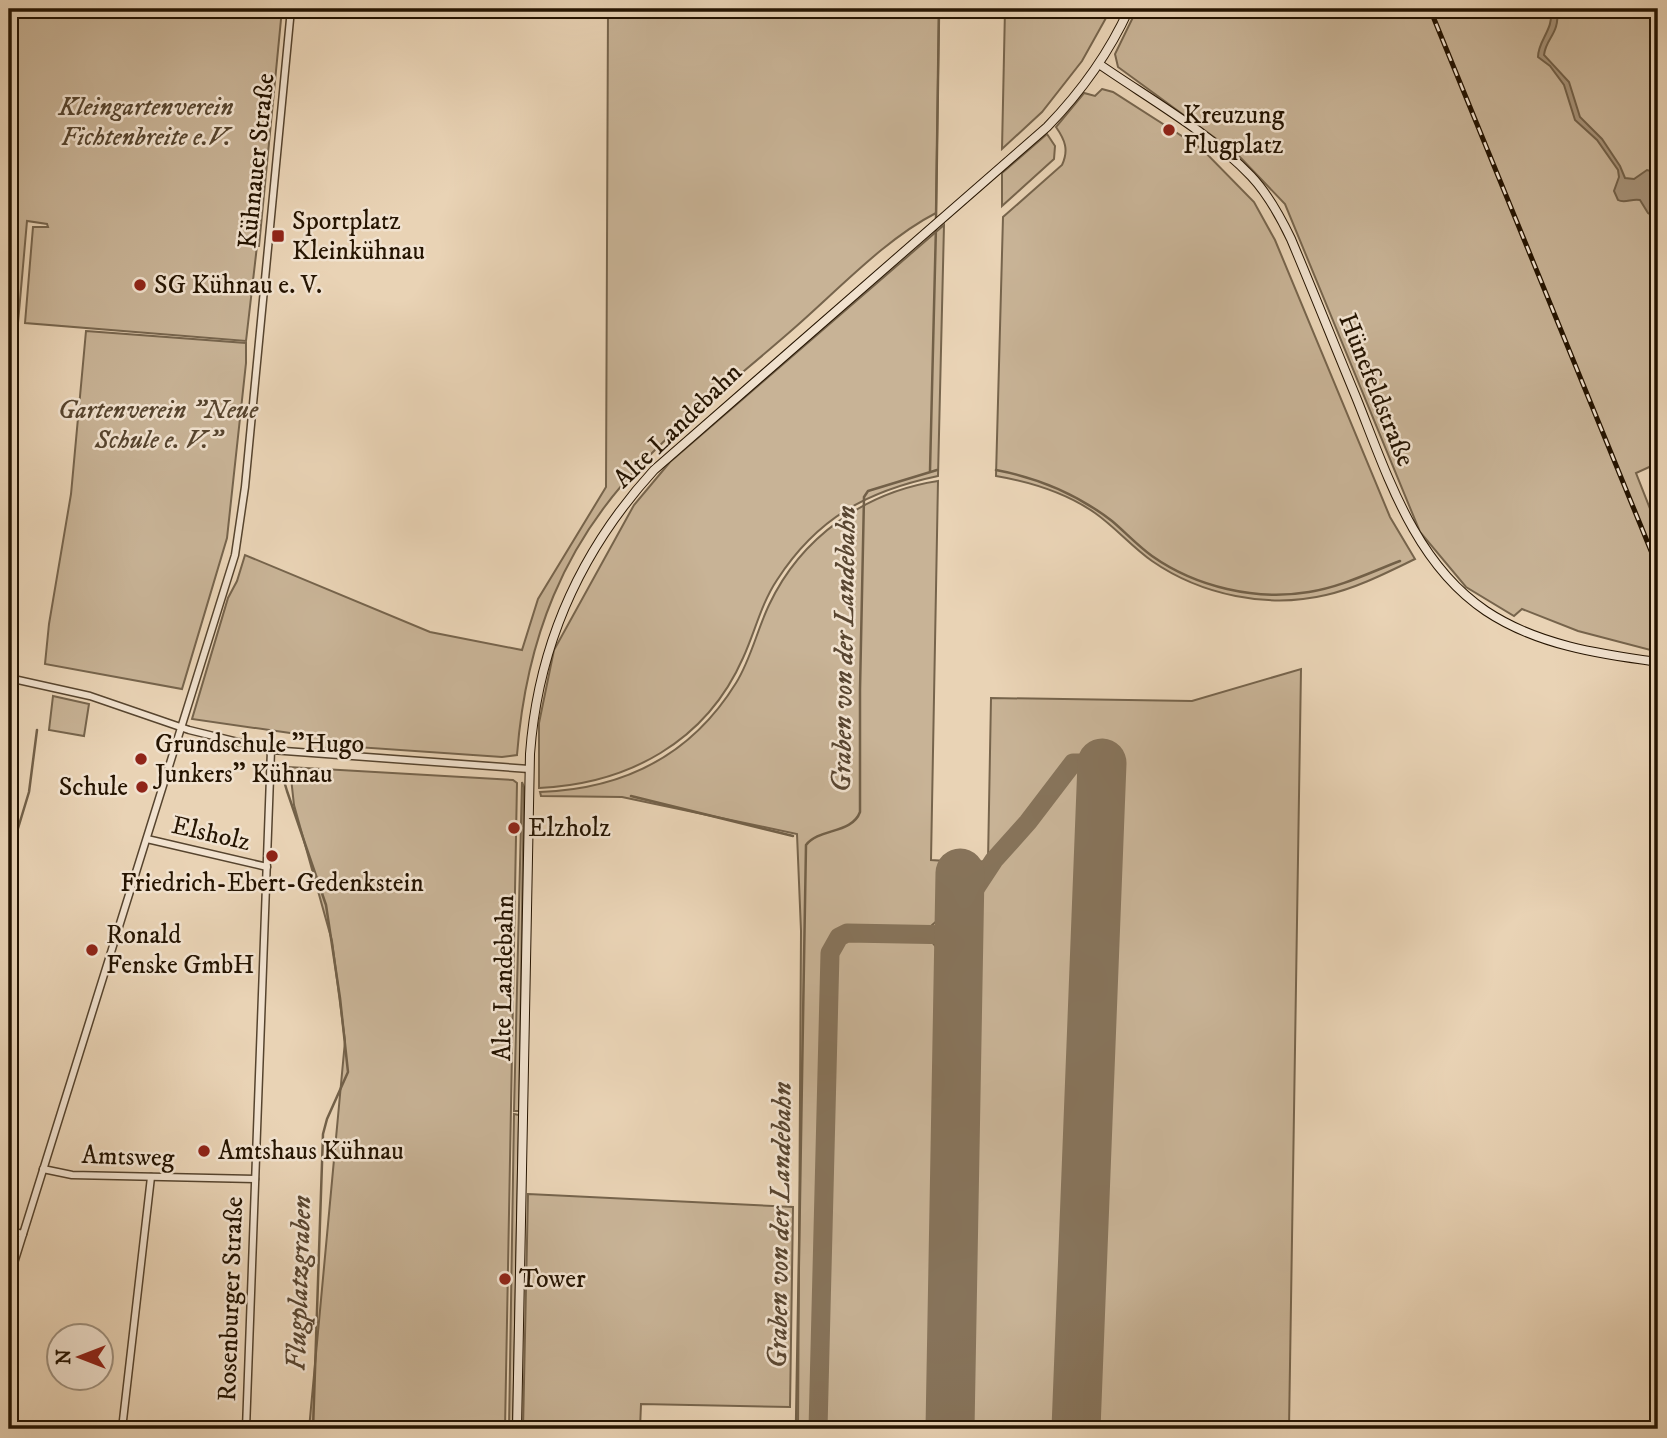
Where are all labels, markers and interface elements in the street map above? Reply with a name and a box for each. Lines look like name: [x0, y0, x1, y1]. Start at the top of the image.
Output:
street label: Kühnauer Straße: [231, 71, 283, 251]
park label: Kleingartenverein Fichtenbreite e.V.: [57, 91, 234, 154]
place label: Kreuzung Flugplatz: [1183, 99, 1285, 162]
marker: Kreuzung Flugplatz: [1161, 122, 1177, 138]
place label: Sportplatz Kleinkühnau: [292, 205, 425, 268]
marker: Sportplatz Kleinkühnau: [270, 228, 286, 244]
place label: SG Kühnau e. V.: [154, 269, 322, 302]
marker: SG Kühnau e. V.: [132, 277, 148, 293]
street label: Hünefeldstraße: [1330, 309, 1422, 471]
street label: Alte Landebahn: [607, 356, 750, 496]
park label: Gartenverein "Neue Schule e. V.": [58, 394, 259, 457]
water label: Graben von der Landebahn: [824, 505, 864, 793]
place label: Grundschule "Hugo Junkers" Kühnau: [153, 728, 364, 791]
marker: Grundschule "Hugo Junkers" Kühnau: [133, 751, 149, 767]
place label: Schule: [59, 771, 128, 804]
marker: Schule: [134, 779, 150, 795]
street label: Elsholz: [168, 809, 254, 859]
place label: Elzholz: [528, 812, 611, 845]
marker: Elzholz: [506, 820, 522, 836]
marker: Friedrich-Ebert-Gedenkstein: [264, 848, 280, 864]
place label: Friedrich-Ebert-Gedenkstein: [120, 867, 424, 900]
street label: Alte Landebahn: [486, 894, 522, 1061]
place label: Ronald Fenske GmbH: [106, 919, 255, 982]
marker: Ronald Fenske GmbH: [84, 942, 100, 958]
water label: Graben von der Landebahn: [760, 1081, 800, 1369]
place label: Amtshaus Kühnau: [218, 1135, 404, 1168]
street label: Amtsweg: [81, 1139, 175, 1175]
marker: Amtshaus Kühnau: [196, 1143, 212, 1159]
water label: Flugplatzgraben: [278, 1195, 320, 1371]
street label: Rosenburger Straße: [211, 1196, 251, 1402]
place label: Tower: [519, 1263, 586, 1296]
marker: Tower: [497, 1271, 513, 1287]
north arrow: [46, 1322, 116, 1392]
text: N: [53, 1349, 76, 1365]

